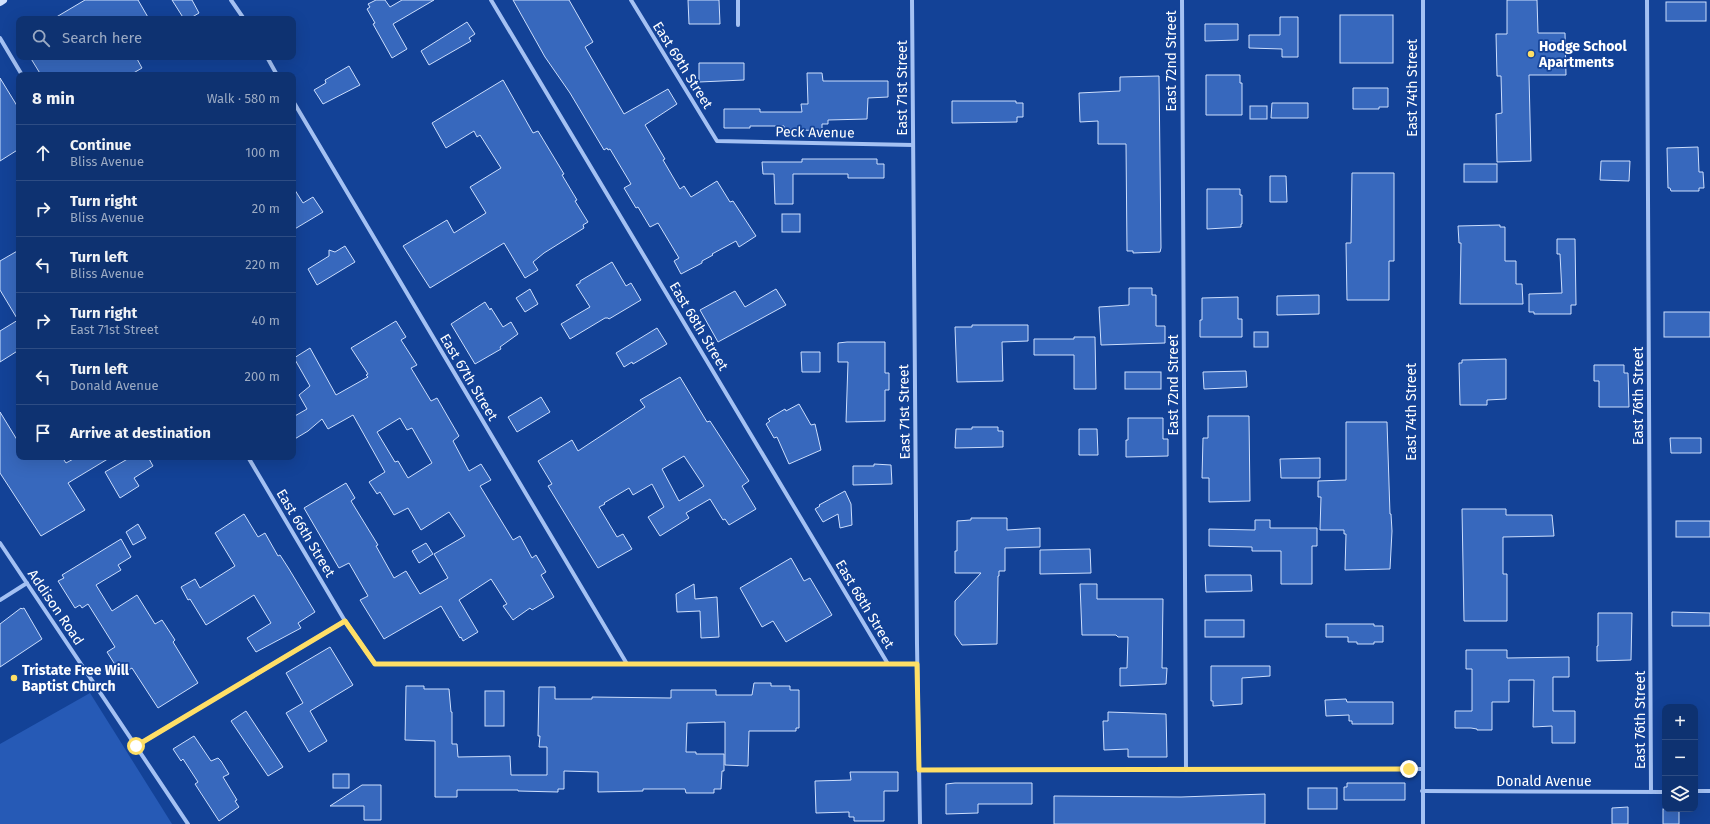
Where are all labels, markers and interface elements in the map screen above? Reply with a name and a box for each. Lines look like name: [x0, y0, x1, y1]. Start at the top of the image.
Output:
street label: East 72nd Street: [1163, 9, 1180, 112]
search box: [16, 16, 296, 60]
street label: East 69th Street: [649, 19, 717, 113]
icon: search: [30, 27, 52, 49]
text: Search here: [62, 29, 142, 47]
street label: East 74th Street: [1404, 38, 1421, 137]
place label: Hodge School Apartments: [1538, 38, 1627, 71]
street label: East 71st Street: [894, 39, 911, 136]
marker: Hodge School Apartments: [1526, 49, 1536, 59]
text: 8 min: [32, 88, 75, 109]
text: Walk · 580 m: [207, 91, 280, 106]
street label: Peck Avenue: [775, 123, 855, 142]
text: Continue: [70, 136, 131, 154]
icon: ahead: [32, 142, 54, 164]
text: 100 m: [245, 145, 280, 160]
text: Bliss Avenue: [70, 154, 144, 169]
text: Turn right: [70, 192, 137, 210]
icon: right: [32, 198, 54, 220]
text: 20 m: [252, 201, 280, 216]
text: Bliss Avenue: [70, 210, 144, 225]
text: Turn left: [70, 248, 128, 266]
icon: left: [32, 254, 54, 276]
text: 220 m: [245, 257, 280, 272]
text: Bliss Avenue: [70, 266, 144, 281]
street label: East 68th Street: [665, 279, 732, 374]
text: Turn right: [70, 304, 137, 322]
icon: right: [32, 310, 54, 332]
text: 40 m: [251, 313, 280, 328]
text: East 71st Street: [70, 322, 159, 337]
street label: East 67th Street: [436, 331, 502, 425]
street label: East 72nd Street: [1165, 333, 1182, 436]
street label: East 76th Street: [1630, 346, 1647, 445]
text: Turn left: [70, 360, 128, 378]
street label: East 74th Street: [1403, 362, 1420, 461]
street label: East 71st Street: [895, 363, 914, 460]
icon: left: [32, 366, 54, 388]
text: 200 m: [244, 369, 280, 384]
text: Donald Avenue: [70, 378, 159, 393]
icon: arrive: [32, 422, 54, 444]
text: Arrive at destination: [70, 424, 211, 442]
street label: East 66th Street: [273, 486, 339, 581]
street label: East 68th Street: [831, 557, 898, 652]
street label: Addison Road: [24, 566, 87, 648]
place label: Tristate Free Will Baptist Church: [22, 662, 130, 695]
street label: East 76th Street: [1632, 670, 1649, 769]
marker: Tristate Free Will Baptist Church: [9, 673, 19, 683]
map controls: [1662, 704, 1698, 812]
button: +: [1662, 704, 1698, 740]
route start: [127, 737, 145, 755]
button: −: [1662, 740, 1698, 776]
route end: [1400, 760, 1418, 778]
street label: Donald Avenue: [1496, 773, 1592, 790]
button: layers: [1662, 776, 1698, 812]

